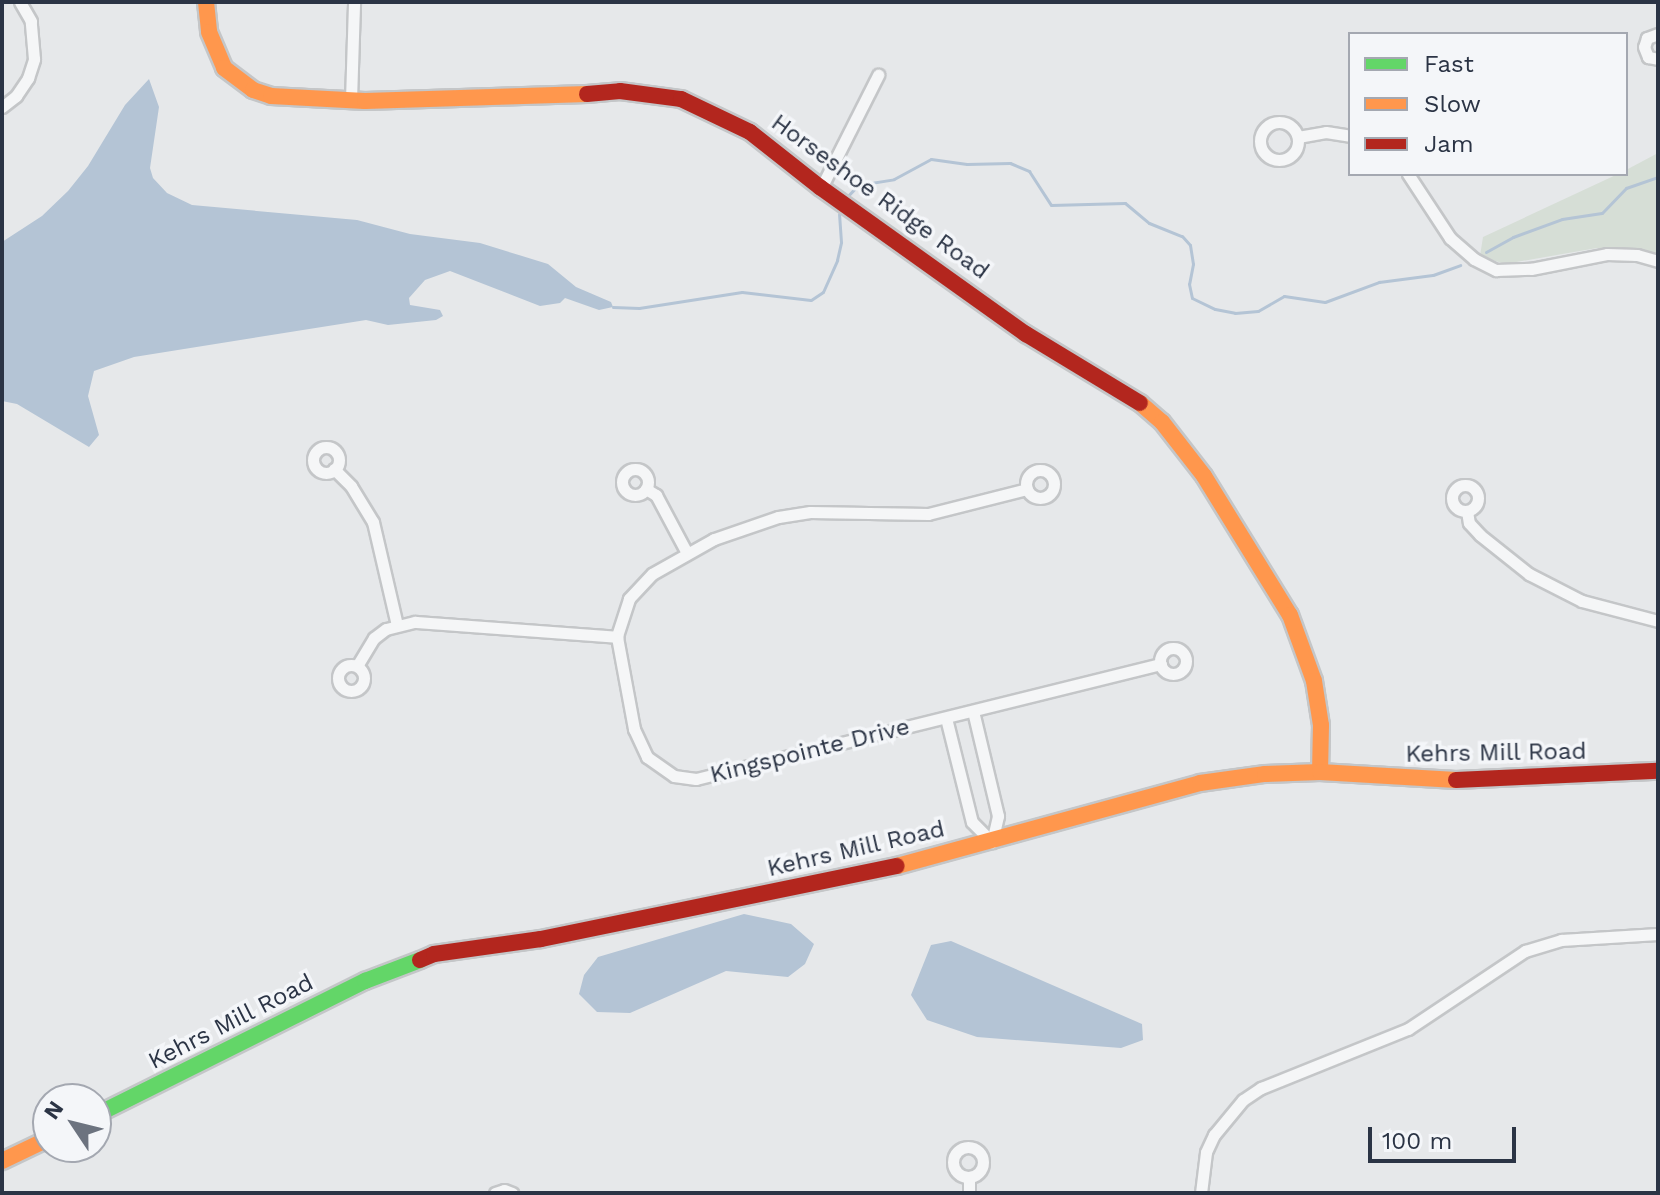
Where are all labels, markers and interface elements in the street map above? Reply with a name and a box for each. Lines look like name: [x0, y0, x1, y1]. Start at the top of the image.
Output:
legend: [1348, 32, 1628, 176]
text: Fast: [1424, 50, 1474, 78]
text: Slow: [1424, 90, 1481, 118]
street label: Horseshoe Ridge Road: [765, 108, 995, 286]
text: Jam: [1424, 130, 1474, 158]
street label: Kingspointe Drive: [707, 712, 913, 790]
street label: Kehrs Mill Road: [1405, 737, 1587, 769]
street label: Kehrs Mill Road: [764, 815, 948, 883]
street label: Kehrs Mill Road: [143, 968, 319, 1076]
north arrow: [32, 1083, 112, 1163]
text: N: [39, 1096, 68, 1124]
scale bar: [1372, 1111, 1520, 1161]
text: 100 m: [1382, 1127, 1452, 1155]

